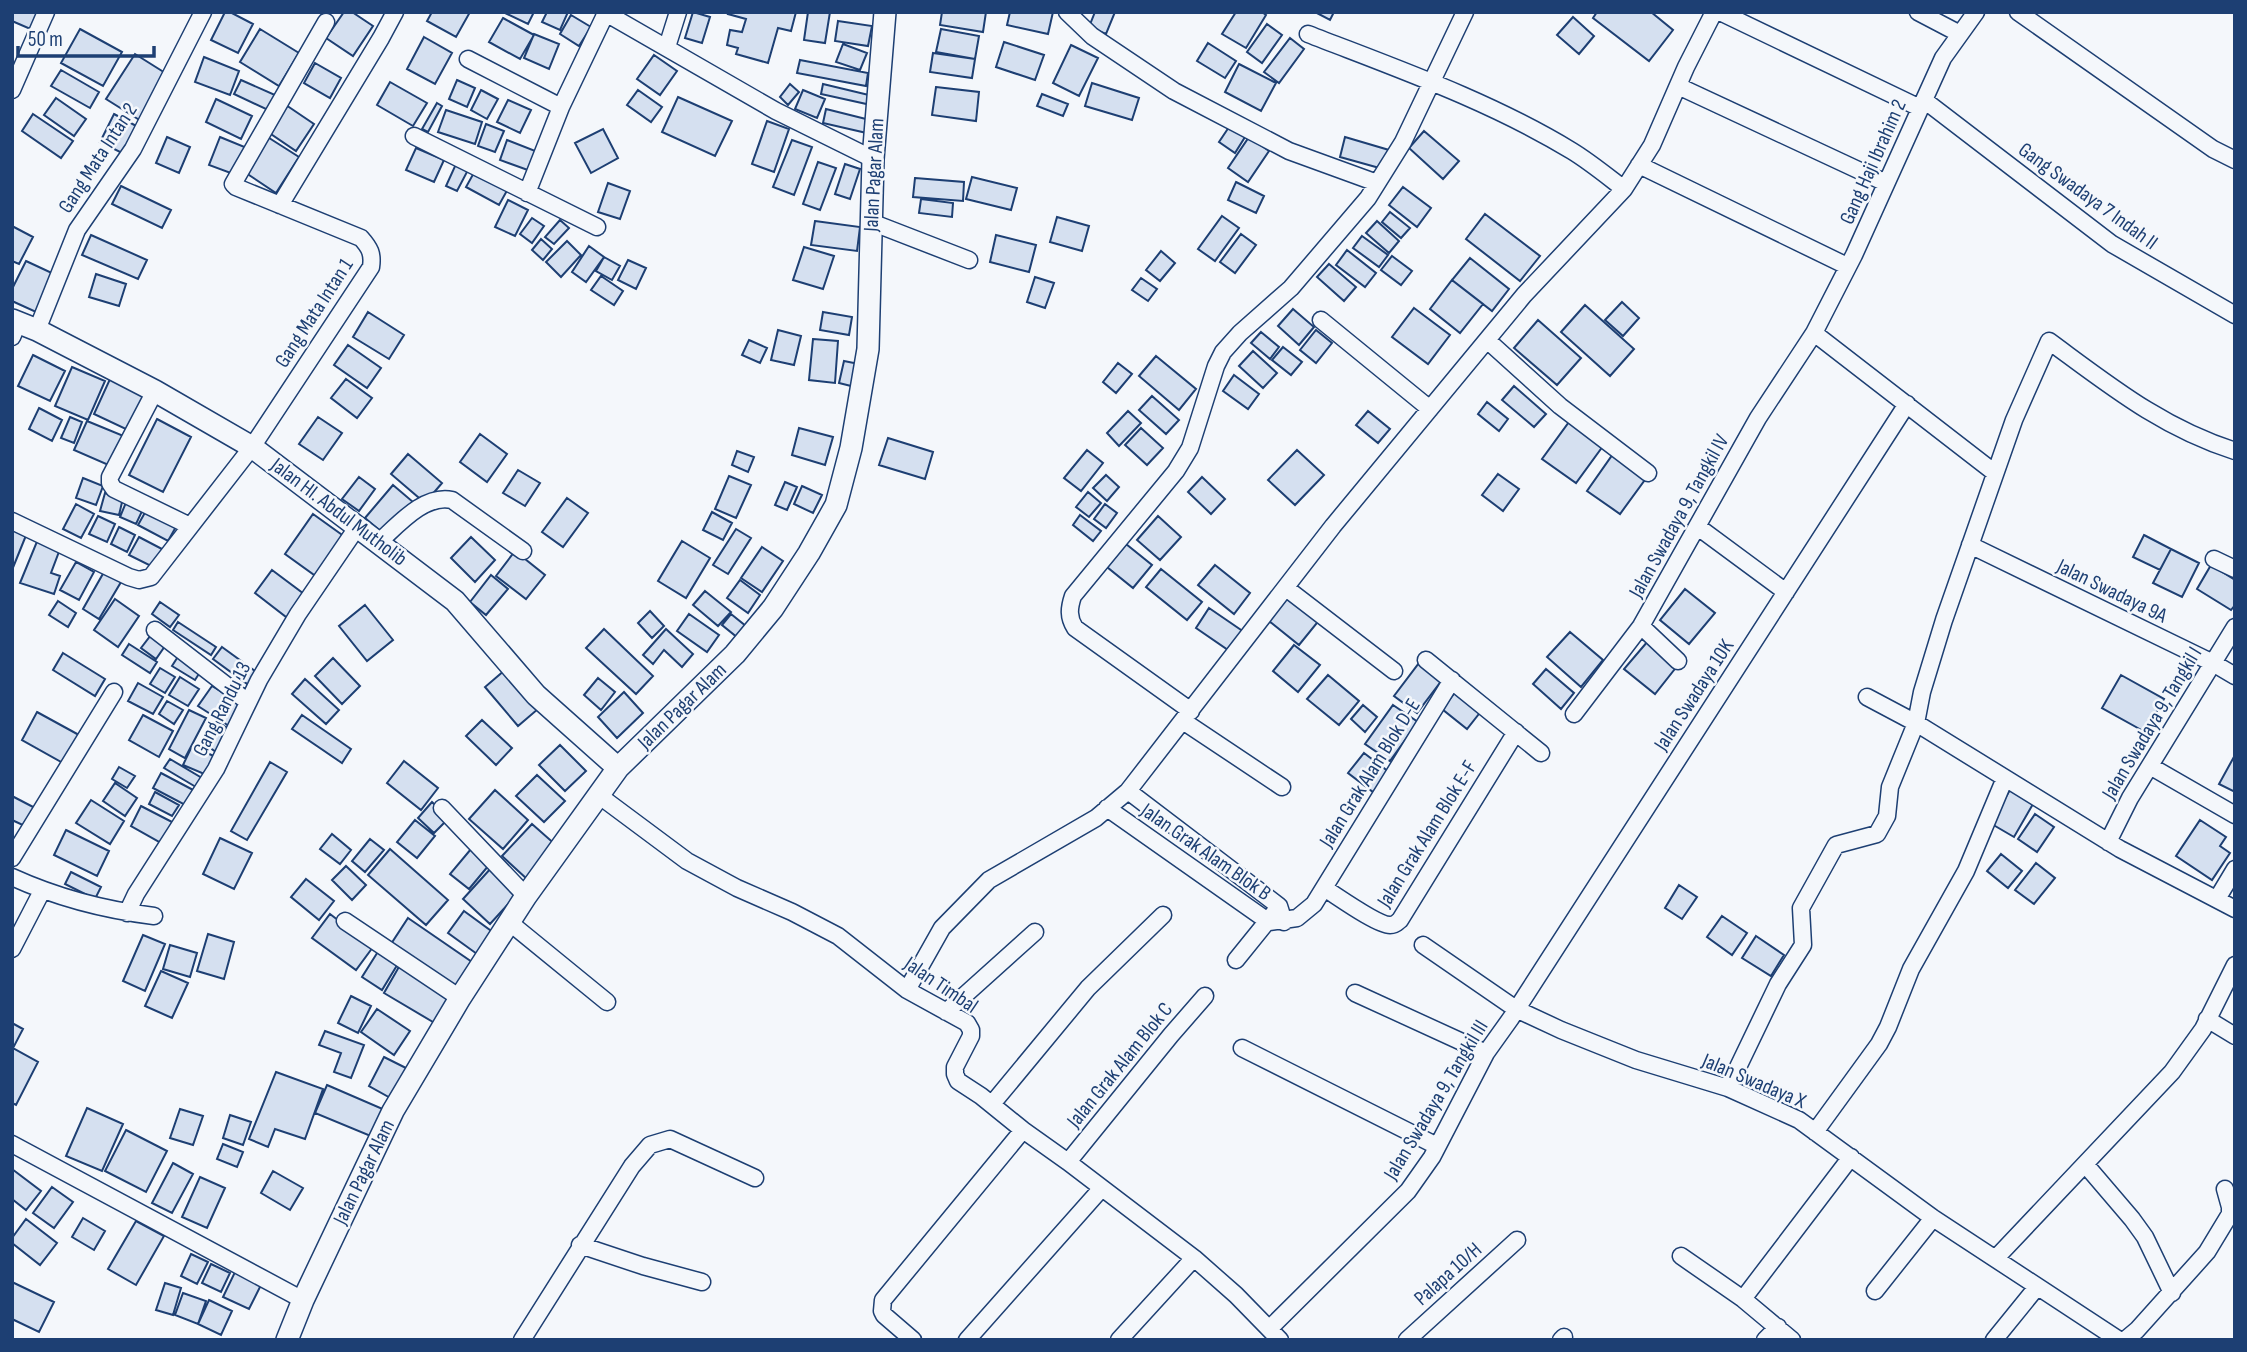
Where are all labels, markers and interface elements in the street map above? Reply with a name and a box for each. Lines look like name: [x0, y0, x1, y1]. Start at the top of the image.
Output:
scale bar: [18, 14, 154, 58]
text: 50 m: [28, 27, 63, 52]
street label: Gang Haji Ibrahim 2: [1834, 96, 1912, 228]
street label: Gang Mata Intan 2: [53, 98, 143, 218]
street label: Jalan Pagar Alam: [858, 118, 889, 233]
street label: Gang Swadaya 7 Indah II: [2013, 137, 2163, 255]
street label: Gang Mata Intan 1: [270, 253, 359, 372]
street label: Jalan Swadaya 9, Tangkil IV: [1623, 429, 1735, 603]
street label: Jalan HI. Abdul Mutholib: [265, 452, 412, 571]
street label: Jalan Swadaya 9A: [2052, 553, 2172, 629]
street label: Jalan Swadaya 10K: [1648, 634, 1739, 756]
street label: Jalan Swadaya 9, Tangkil I: [2096, 642, 2207, 805]
street label: Gang Randu 13: [188, 658, 256, 760]
street label: Jalan Pagar Alam: [632, 658, 732, 755]
street label: Jalan Grak Alam Blok D-E: [1314, 694, 1426, 853]
street label: Jalan Grak Alam Blok E-F: [1371, 756, 1482, 913]
street label: Jalan Grak Alam Blok B: [1135, 797, 1276, 906]
street label: Jalan Timbal: [899, 951, 983, 1019]
street label: Jalan Grak Alam Blok C: [1061, 997, 1178, 1133]
street label: Jalan Swadaya 9, Tangkil III: [1378, 1016, 1494, 1185]
street label: Jalan Swadaya X: [1698, 1048, 1810, 1114]
street label: Jalan Pagar Alam: [327, 1115, 400, 1229]
street label: Palapa 10/H: [1409, 1237, 1487, 1311]

